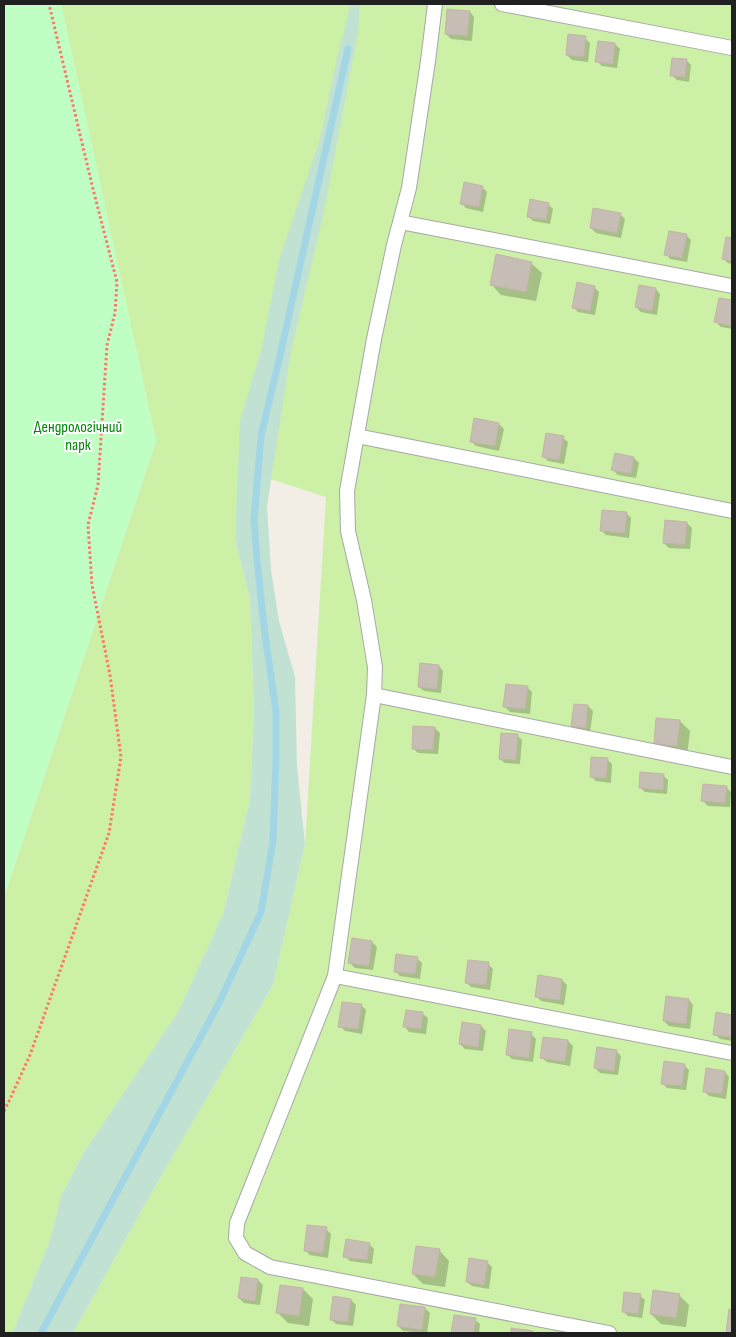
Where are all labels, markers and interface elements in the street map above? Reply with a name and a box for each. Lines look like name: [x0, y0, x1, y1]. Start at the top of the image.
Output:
park label: Дендрологічний парк: [34, 418, 122, 455]

